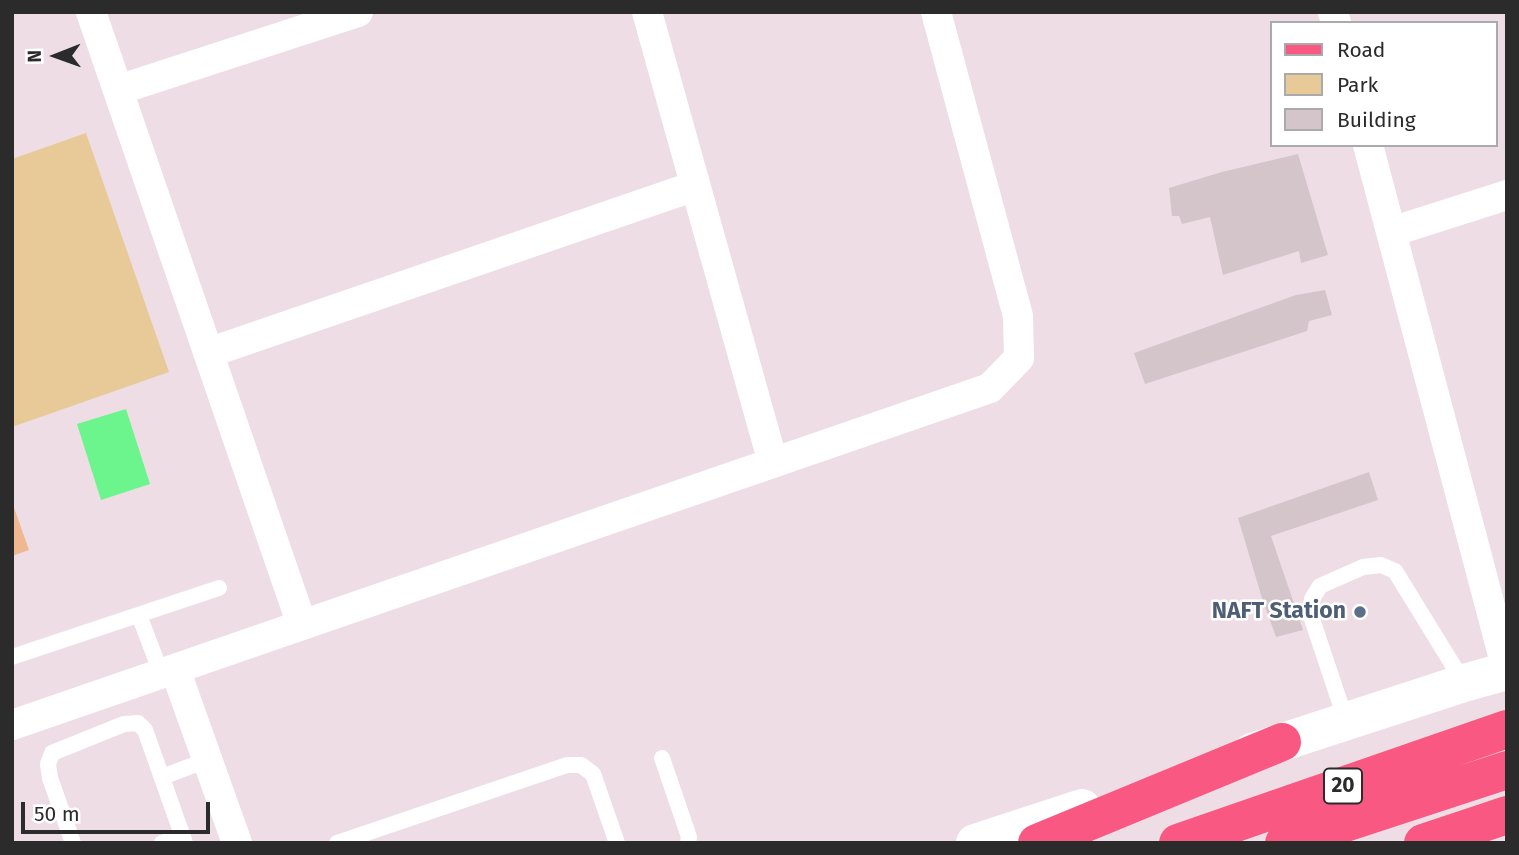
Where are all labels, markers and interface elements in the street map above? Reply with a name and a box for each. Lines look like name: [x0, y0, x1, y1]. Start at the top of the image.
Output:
north arrow: [21, 21, 91, 91]
legend: [1270, 21, 1498, 147]
text: Road: [1337, 37, 1385, 63]
text: N: [23, 50, 46, 63]
text: Park: [1337, 72, 1378, 98]
text: Building: [1337, 107, 1416, 133]
place label: NAFT Station: [1212, 598, 1346, 626]
marker: NAFT Station: [1352, 604, 1368, 620]
road number: 20: [1324, 768, 1362, 804]
scale bar: [24, 788, 214, 832]
text: 50 m: [34, 801, 80, 827]

